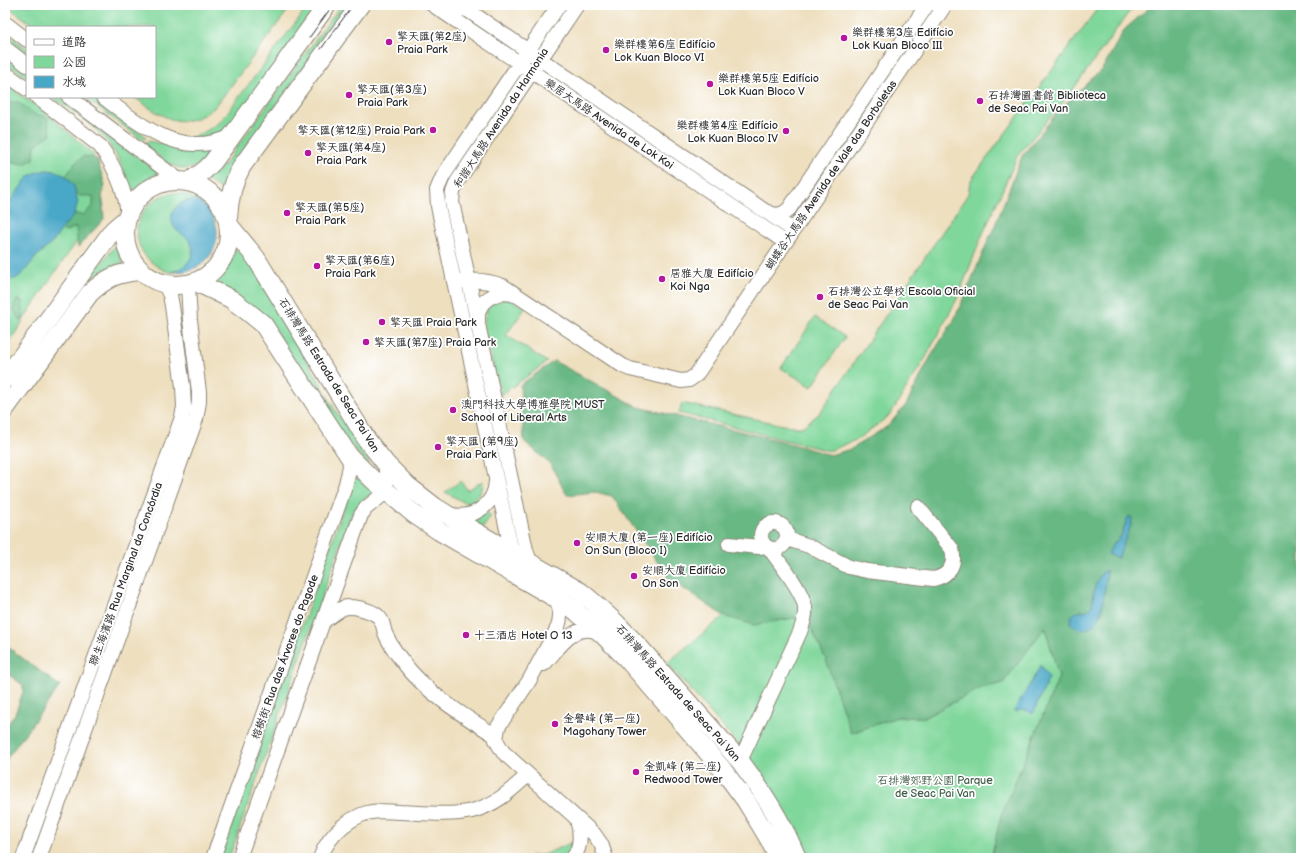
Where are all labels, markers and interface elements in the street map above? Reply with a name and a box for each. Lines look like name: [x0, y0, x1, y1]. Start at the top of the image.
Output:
legend: [26, 26, 156, 98]
place label: 樂群樓第3座 Edifício Lok Kuan Bloco III: [852, 26, 954, 52]
place label: 擎天匯(第2座) Praia Park: [397, 30, 467, 56]
marker: 樂群樓第3座 Edifício Lok Kuan Bloco III: [839, 33, 849, 43]
text: 道路: [62, 35, 86, 50]
marker: 擎天匯(第2座) Praia Park: [384, 37, 394, 47]
place label: 樂群樓第6座 Edifício Lok Kuan Bloco VI: [614, 38, 716, 64]
street label: 和諧大馬路 Avenida da Harmonia: [451, 45, 551, 191]
marker: 樂群樓第6座 Edifício Lok Kuan Bloco VI: [601, 45, 611, 55]
text: 公园: [62, 55, 86, 70]
place label: 樂群樓第5座 Edifício Lok Kuan Bloco V: [718, 72, 819, 98]
text: 水域: [62, 75, 86, 90]
street label: 樂居大馬路 Avenida de Lok Koi: [542, 76, 676, 172]
street label: 蝴蝶谷大馬路 Avenida de Vale das Borboletas: [763, 77, 900, 272]
marker: 樂群樓第5座 Edifício Lok Kuan Bloco V: [705, 79, 715, 89]
place label: 擎天匯(第3座) Praia Park: [357, 83, 427, 109]
place label: 石排灣圖書館 Biblioteca de Seac Pai Van: [988, 89, 1106, 115]
marker: 擎天匯(第3座) Praia Park: [344, 90, 354, 100]
marker: 石排灣圖書館 Biblioteca de Seac Pai Van: [975, 96, 985, 106]
place label: 樂群樓第4座 Edifício Lok Kuan Bloco IV: [677, 119, 778, 145]
place label: 擎天匯(第12座) Praia Park: [298, 124, 426, 137]
marker: 擎天匯(第12座) Praia Park: [428, 125, 438, 135]
marker: 樂群樓第4座 Edifício Lok Kuan Bloco IV: [781, 126, 791, 136]
place label: 擎天匯(第4座) Praia Park: [316, 141, 386, 167]
marker: 擎天匯(第4座) Praia Park: [303, 148, 313, 158]
place label: 擎天匯(第5座) Praia Park: [295, 201, 364, 227]
marker: 擎天匯(第5座) Praia Park: [282, 208, 292, 218]
place label: 擎天匯(第6座) Praia Park: [325, 254, 395, 280]
marker: 擎天匯(第6座) Praia Park: [312, 261, 322, 271]
place label: 居雅大廈 Edifício Koi Nga: [670, 267, 754, 293]
marker: 居雅大廈 Edifício Koi Nga: [657, 274, 667, 284]
place label: 石排灣公立學校 Escola Oficial de Seac Pai Van: [828, 285, 975, 311]
marker: 石排灣公立學校 Escola Oficial de Seac Pai Van: [815, 292, 825, 302]
street label: 石排灣馬路 Estrada de Seac Pai Van: [276, 295, 382, 455]
place label: 擎天匯 Praia Park: [390, 316, 477, 329]
marker: 擎天匯 Praia Park: [377, 317, 387, 327]
place label: 擎天匯(第7座) Praia Park: [374, 336, 497, 349]
marker: 擎天匯(第7座) Praia Park: [361, 337, 371, 347]
place label: 澳門科技大學博雅學院 MUST School of Liberal Arts: [461, 398, 605, 424]
marker: 澳門科技大學博雅學院 MUST School of Liberal Arts: [448, 405, 458, 415]
place label: 擎天匯 (第9座) Praia Park: [446, 435, 518, 461]
marker: 擎天匯 (第9座) Praia Park: [433, 442, 443, 452]
street label: 聯生海濱路 Rua Marginal da Concórdia: [87, 481, 165, 667]
place label: 安順大廈 (第一座) Edifício On Sun (Bloco I): [585, 531, 713, 557]
marker: 安順大廈 (第一座) Edifício On Sun (Bloco I): [572, 538, 582, 548]
place label: 安順大廈 Edifício On Son: [642, 564, 726, 590]
marker: 安順大廈 Edifício On Son: [629, 571, 639, 581]
street label: 榕樹街 Rua das Árvores do Pagode: [248, 572, 321, 741]
street label: 石排灣馬路 Estrada de Seac Pai Van: [613, 622, 743, 764]
place label: 十三酒店 Hotel O 13: [474, 629, 573, 642]
marker: 十三酒店 Hotel O 13: [461, 630, 471, 640]
place label: 金譽峰 (第一座) Magohany Tower: [563, 712, 647, 738]
marker: 金譽峰 (第一座) Magohany Tower: [550, 719, 560, 729]
place label: 金凱峰 (第二座) Redwood Tower: [644, 760, 723, 786]
marker: 金凱峰 (第二座) Redwood Tower: [631, 767, 641, 777]
park label: 石排灣郊野公園 Parque de Seac Pai Van: [877, 774, 993, 800]

